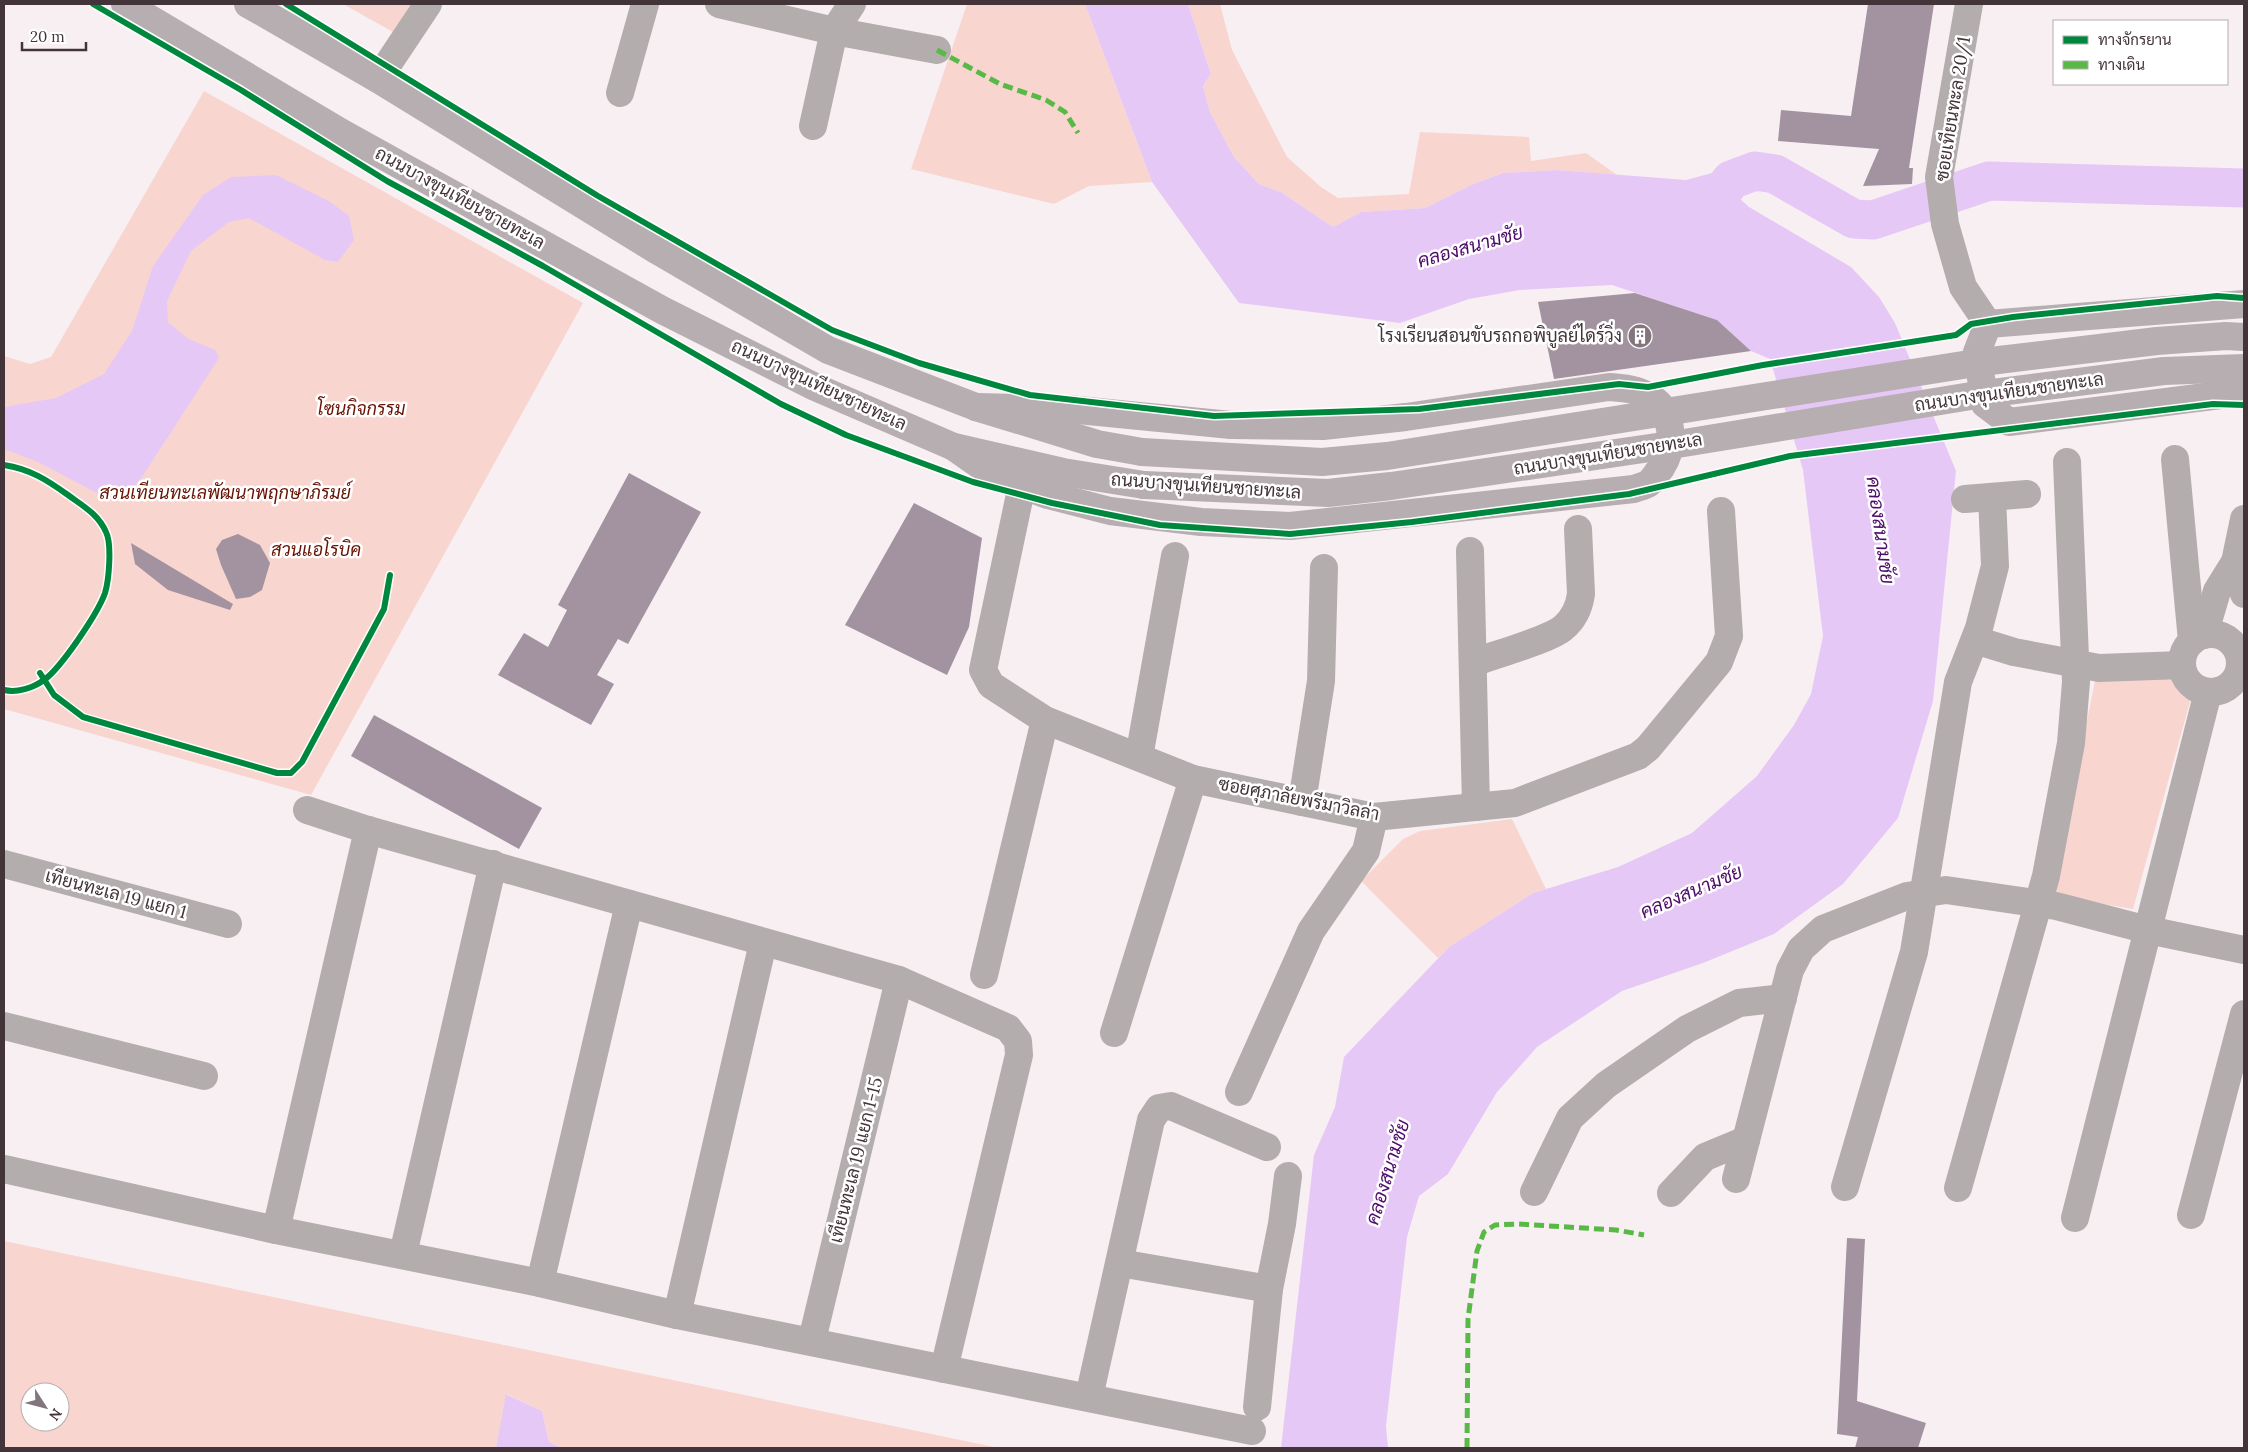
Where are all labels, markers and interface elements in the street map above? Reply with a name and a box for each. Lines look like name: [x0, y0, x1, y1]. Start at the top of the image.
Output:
scale bar: [22, 20, 86, 52]
legend: [2053, 20, 2228, 85]
text: 20 m: [30, 27, 65, 46]
text: ทางจักรยาน: [2098, 30, 2172, 49]
street label: ซอยเทียนทะล 20/1: [1929, 35, 1975, 183]
text: ทางเดิน: [2098, 55, 2145, 74]
street label: ถนนบางขุนเทียนชายทะเล: [371, 140, 550, 255]
water label: คลองสนามชัย: [1414, 219, 1526, 273]
place label: โรงเรียนสอนขับรถกอพิบูลย์ไดร์วิ่ง: [1377, 321, 1622, 349]
building icon: โรงเรียนสอนขับรถกอพิบูลย์ไดร์วิ่ง: [1627, 323, 1653, 349]
street label: ถนนบางขุนเทียนชายทะเล: [728, 333, 911, 436]
street label: ถนนบางขุนเทียนชายทะเล: [1913, 366, 2105, 417]
park label: โซนกิจกรรม: [317, 396, 405, 420]
street label: ถนนบางขุนเทียนชายทะเล: [1512, 426, 1704, 481]
street label: ถนนบางขุนเทียนชายทะเล: [1110, 466, 1302, 505]
water label: คลองสนามชัย: [1862, 475, 1900, 586]
park label: สวนเทียนทะเลพัฒนาพฤกษาภิรมย์: [99, 480, 354, 504]
park label: สวนแอโรบิค: [271, 537, 361, 561]
street label: ซอยศุภาลัยพรีมาวิลล่า: [1216, 771, 1382, 826]
water label: คลองสนามชัย: [1636, 859, 1746, 923]
street label: เทียนทะเล 19 แยก 1: [43, 863, 190, 923]
street label: เทียนทะเล 19 แยก 1-15: [823, 1074, 887, 1245]
water label: คลองสนามชัย: [1360, 1116, 1414, 1227]
north arrow: [20, 1382, 70, 1432]
text: N: [45, 1405, 66, 1424]

